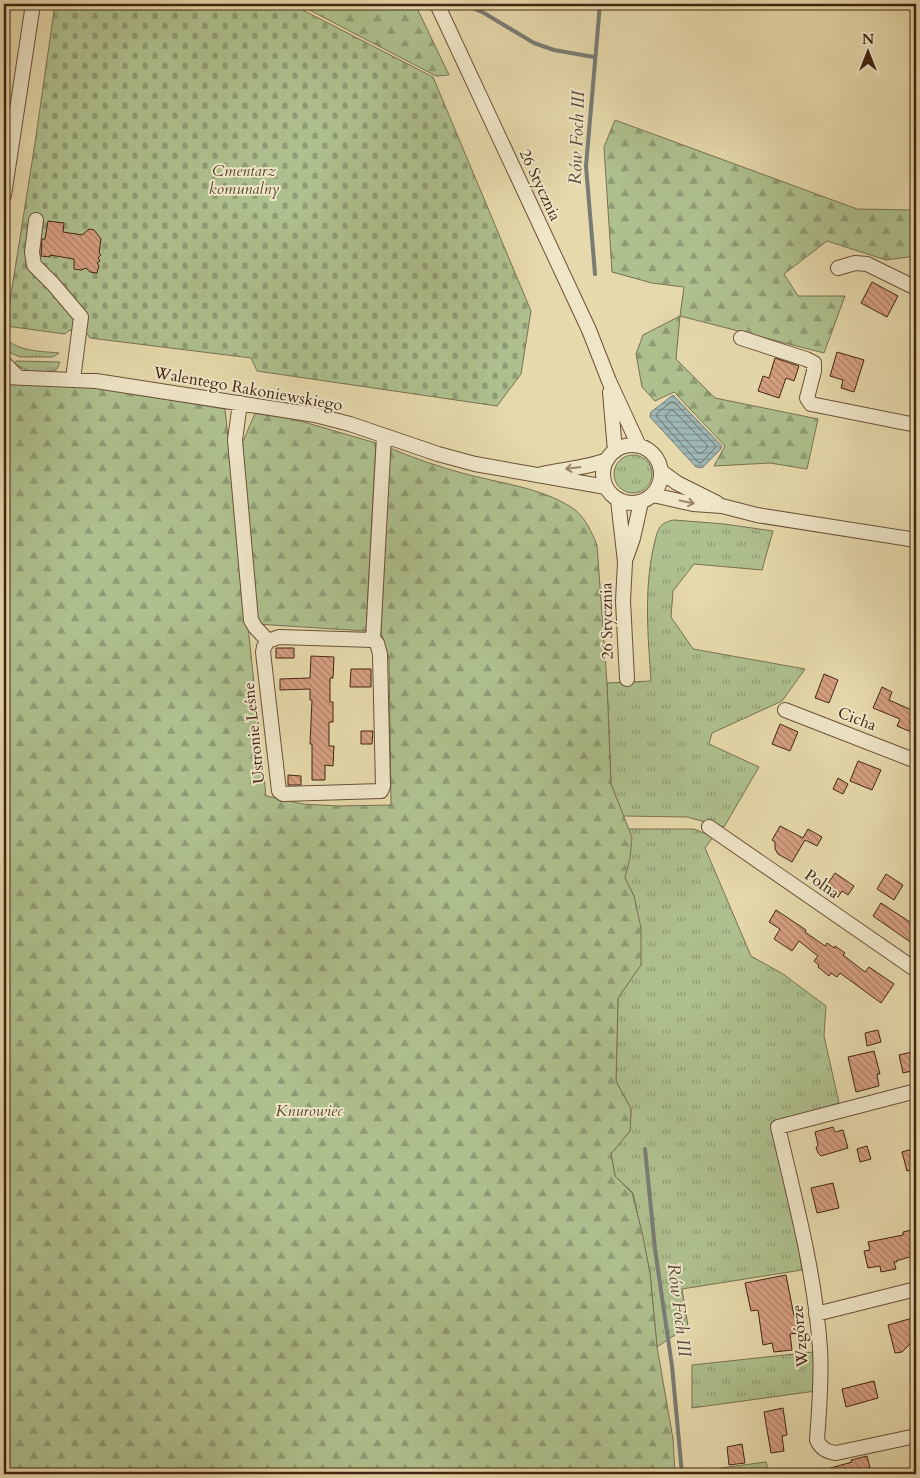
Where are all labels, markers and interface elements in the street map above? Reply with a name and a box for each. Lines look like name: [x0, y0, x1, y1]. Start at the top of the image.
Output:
north arrow: [842, 28, 892, 78]
text: N: [862, 30, 874, 49]
water label: Rów Foch III: [563, 89, 591, 185]
street label: 26 Stycznia: [514, 145, 566, 225]
park label: Cmentarz komunalny: [209, 160, 280, 200]
street label: Walentego Rakoniewskiego: [151, 361, 345, 417]
one-way arrow: [565, 463, 581, 473]
one-way arrow: [679, 498, 695, 507]
street label: 26 Stycznia: [595, 582, 619, 660]
street label: Ustronie Leśne: [238, 681, 270, 785]
street label: Cicha: [835, 702, 880, 736]
street label: Polna: [800, 864, 844, 904]
park label: Knurowiec: [275, 1100, 343, 1122]
water label: Rów Foch III: [661, 1262, 697, 1360]
street label: Wzgórze: [786, 1304, 814, 1369]

